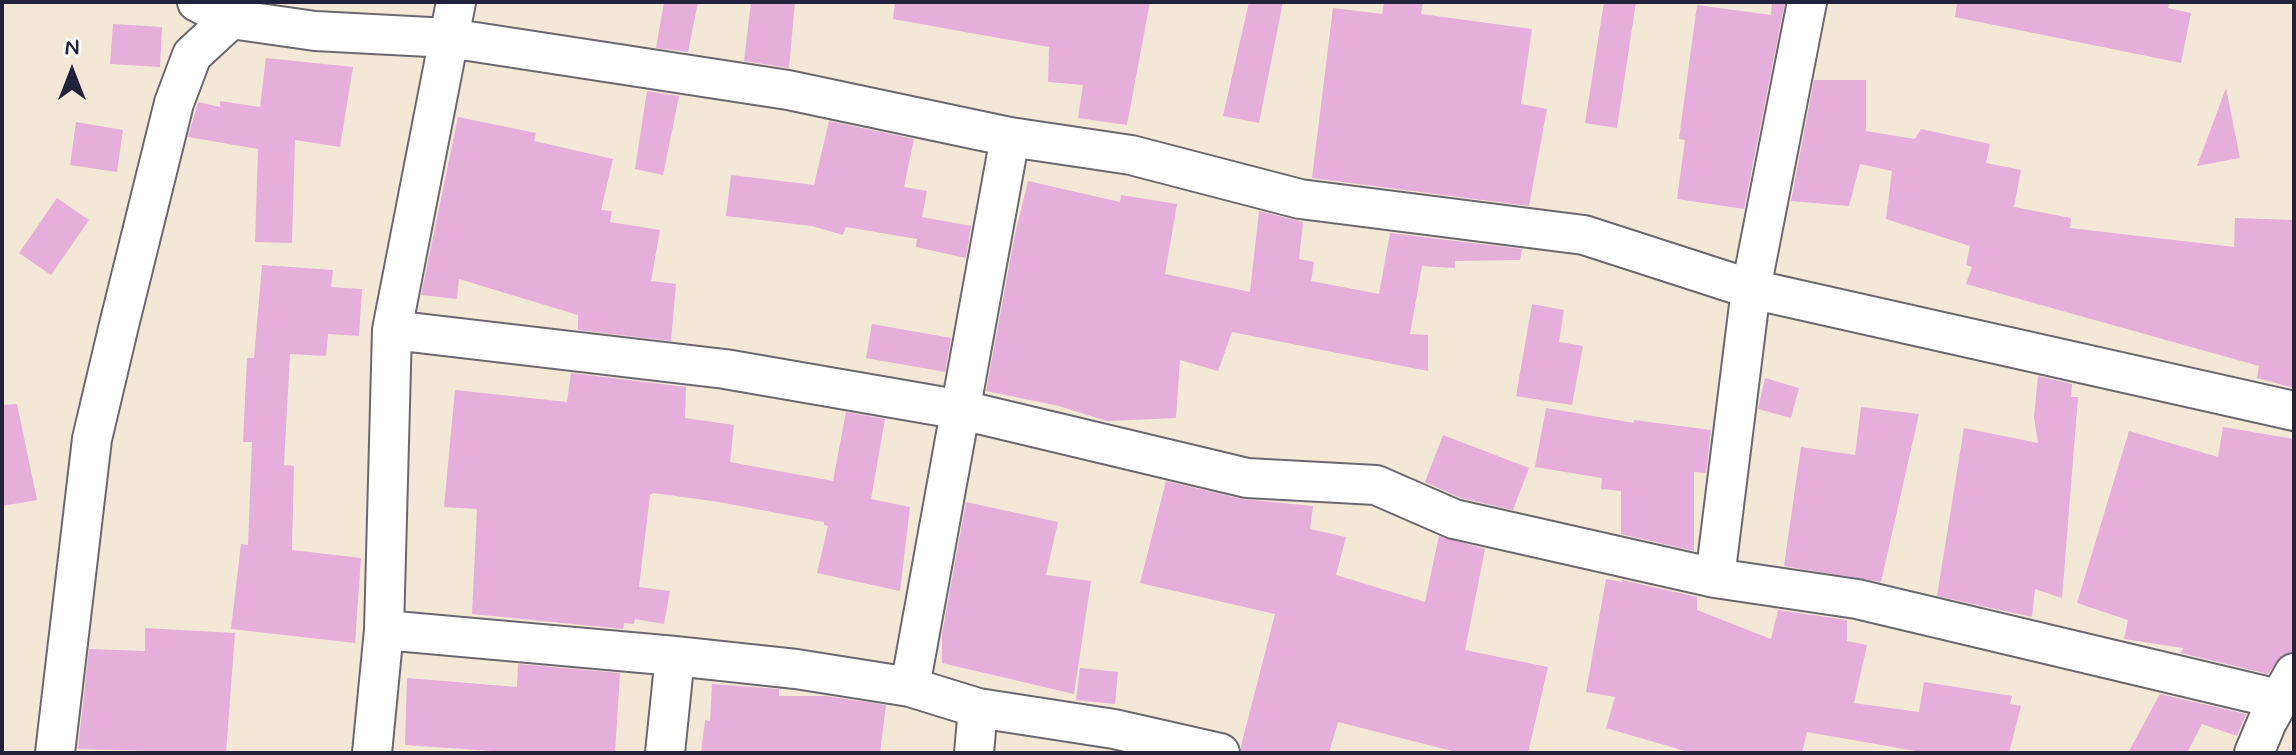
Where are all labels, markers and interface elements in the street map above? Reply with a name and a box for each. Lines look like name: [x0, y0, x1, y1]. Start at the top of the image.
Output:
north arrow: [32, 32, 112, 112]
text: N: [65, 34, 79, 62]

